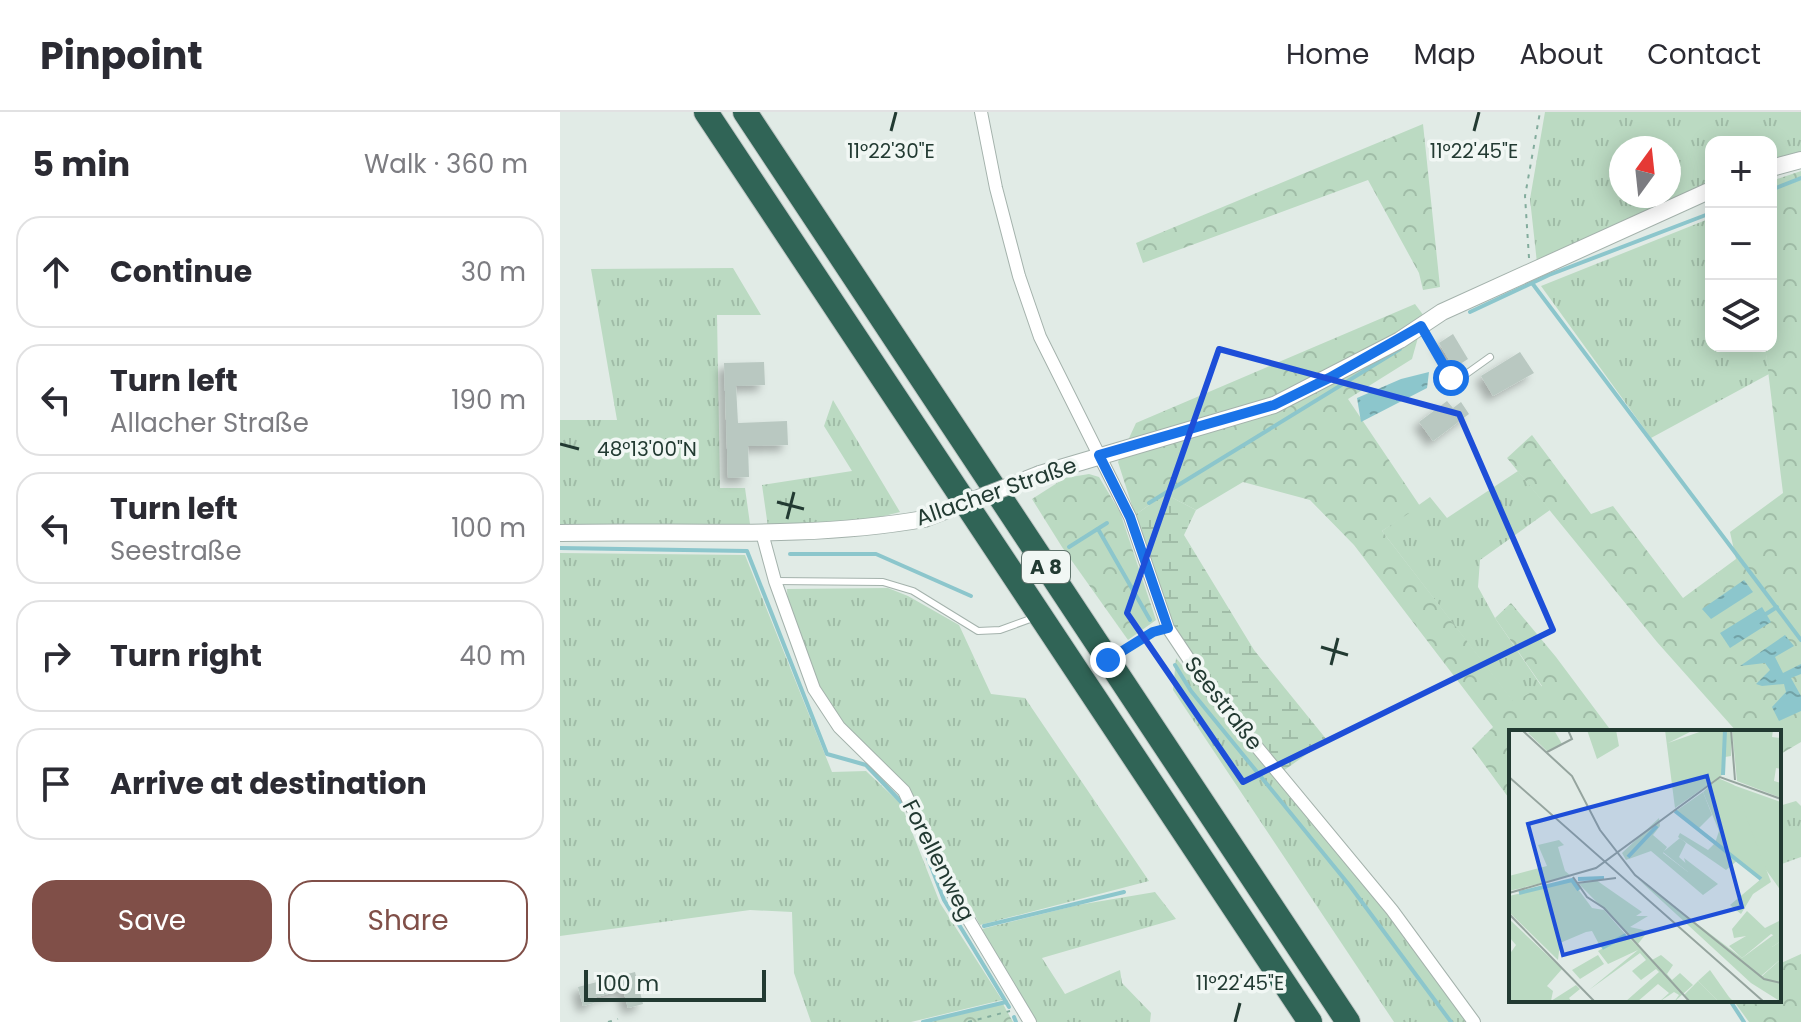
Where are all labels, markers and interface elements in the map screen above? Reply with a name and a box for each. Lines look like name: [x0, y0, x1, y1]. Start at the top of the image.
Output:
text: Pinpoint: [40, 29, 203, 82]
text: Home: [1286, 35, 1369, 74]
text: Map: [1413, 35, 1475, 74]
text: About: [1519, 35, 1603, 74]
text: Contact: [1647, 35, 1761, 74]
north arrow: [1609, 136, 1681, 208]
map controls: [1705, 136, 1777, 352]
button: +: [1705, 136, 1777, 208]
text: 11°22'30"E: [847, 137, 935, 165]
text: 11°22'45"E: [1430, 137, 1518, 165]
text: 5 min: [32, 140, 130, 188]
text: Walk · 360 m: [364, 146, 528, 182]
button: −: [1705, 208, 1777, 280]
icon: ahead: [34, 250, 78, 294]
text: Continue: [110, 250, 252, 293]
text: 30 m: [461, 254, 526, 290]
button: layers: [1705, 280, 1777, 352]
text: Turn left: [110, 359, 238, 402]
route start: [1433, 360, 1469, 396]
icon: left: [34, 378, 78, 422]
text: 190 m: [451, 382, 526, 418]
text: Allacher Straße: [110, 405, 309, 441]
text: 48°13'00"N: [597, 435, 697, 463]
street label: Allacher Straße: [912, 449, 1081, 534]
text: Turn left: [110, 487, 238, 530]
icon: left: [34, 506, 78, 550]
text: 100 m: [451, 510, 526, 546]
text: Seestraße: [110, 533, 242, 569]
road number: A 8: [1022, 551, 1070, 583]
icon: right: [34, 634, 78, 678]
text: Turn right: [110, 634, 262, 677]
text: 40 m: [460, 638, 526, 674]
route end: [1090, 642, 1126, 678]
street label: Seestraße: [1177, 650, 1270, 757]
inset map: [1509, 730, 1781, 1002]
icon: arrive: [34, 762, 78, 806]
text: Arrive at destination: [110, 762, 427, 805]
street label: Forellenweg: [895, 794, 982, 926]
button: Save: [32, 880, 272, 962]
button: Share: [288, 880, 528, 962]
scale bar: [584, 966, 766, 1002]
text: 100 m: [596, 968, 659, 999]
text: 11°22'45"E: [1196, 969, 1284, 997]

